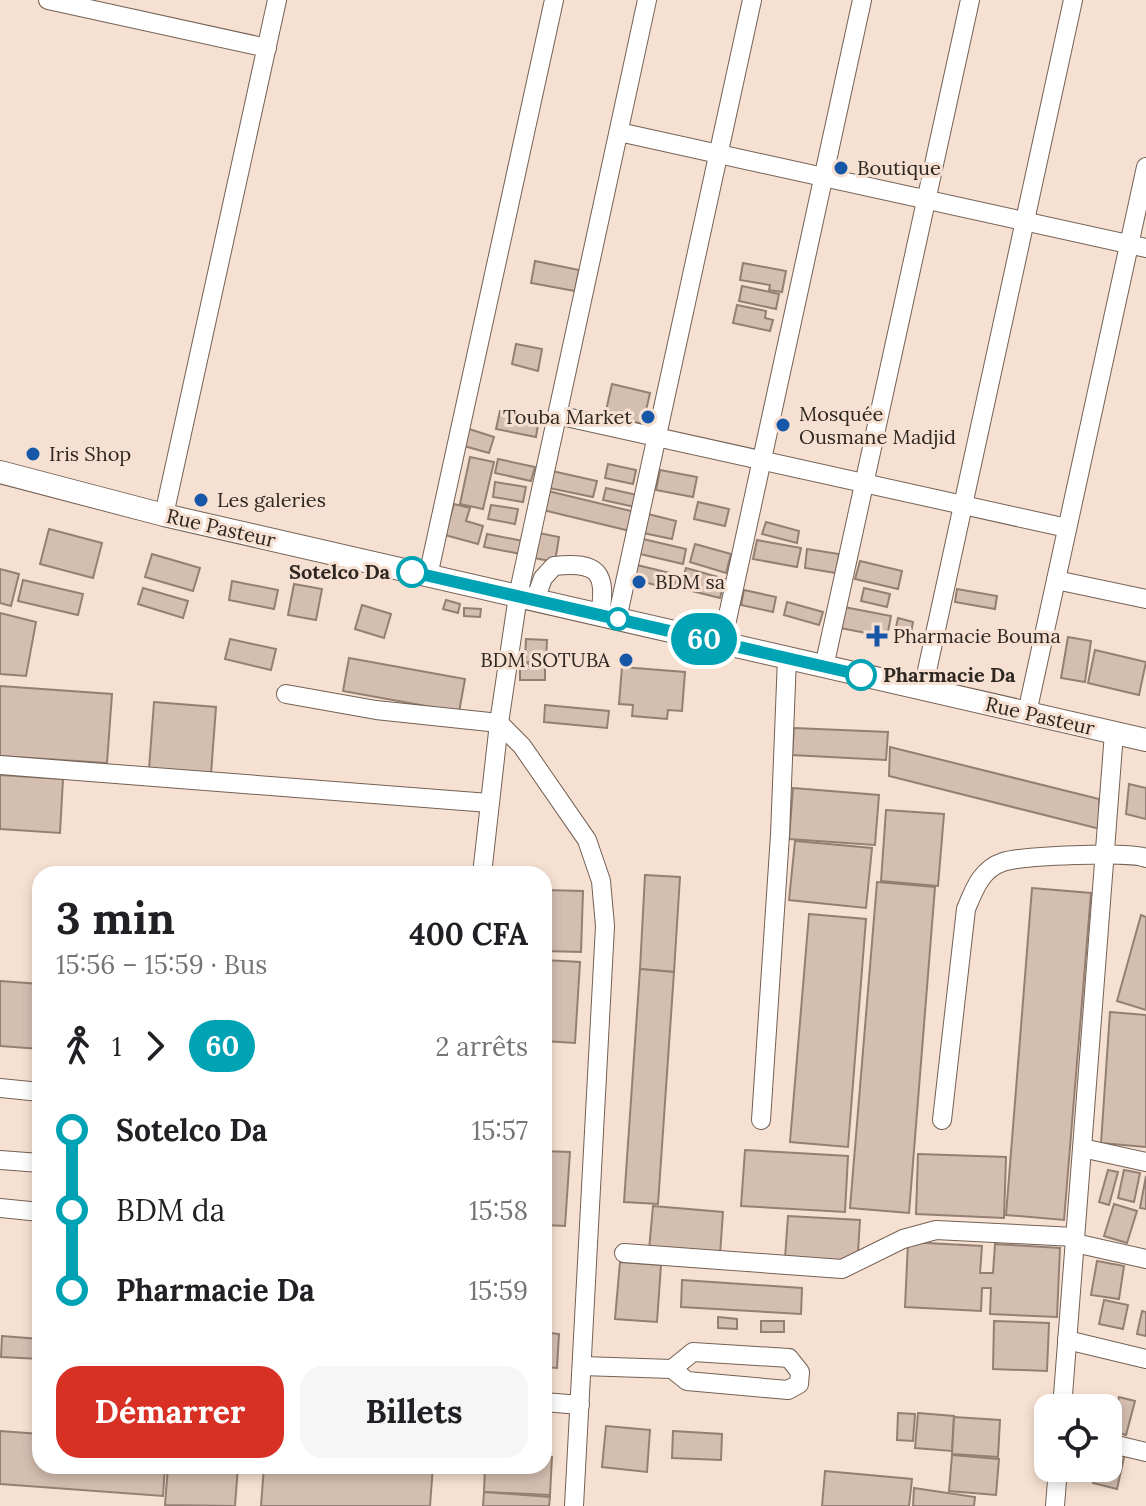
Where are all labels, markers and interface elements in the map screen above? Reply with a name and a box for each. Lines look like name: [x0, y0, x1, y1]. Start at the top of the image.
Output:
place label: Boutique: [857, 155, 941, 180]
marker: Boutique: [832, 159, 850, 177]
place label: Mosquée Ousmane Madjid: [799, 401, 956, 449]
place label: Touba Market: [503, 404, 632, 429]
marker: Touba Market: [639, 408, 657, 426]
marker: Mosquée Ousmane Madjid: [774, 416, 792, 434]
place label: Iris Shop: [49, 441, 131, 466]
marker: Iris Shop: [24, 445, 42, 463]
place label: Les galeries: [217, 487, 326, 512]
marker: Les galeries: [192, 491, 210, 509]
street label: Rue Pasteur: [164, 503, 278, 552]
marker: Sotelco Da: [397, 557, 427, 587]
place label: Sotelco Da: [289, 559, 391, 584]
place label: BDM sa: [655, 569, 725, 594]
marker: BDM sa: [630, 573, 648, 591]
unlabelled marker: [607, 608, 629, 630]
line badge: 60: [668, 613, 740, 665]
text: 60: [687, 621, 721, 657]
place label: Pharmacie Bouma: [893, 623, 1061, 648]
marker: Pharmacie Bouma: [868, 627, 886, 645]
place label: BDM SOTUBA: [480, 647, 610, 672]
marker: BDM SOTUBA: [617, 651, 635, 669]
marker: Pharmacie Da: [846, 660, 876, 690]
place label: Pharmacie Da: [883, 662, 1016, 687]
street label: Rue Pasteur: [983, 691, 1097, 740]
text: 3 min: [56, 890, 175, 946]
text: 400 CFA: [409, 915, 528, 953]
text: 15:56 – 15:59 · Bus: [56, 948, 267, 981]
icon: walk: [56, 1024, 100, 1068]
icon: forward: [133, 1024, 177, 1068]
text: 60: [205, 1028, 239, 1064]
text: 1: [112, 1030, 121, 1063]
text: 2 arrêts: [435, 1030, 528, 1063]
text: Sotelco Da: [116, 1111, 268, 1149]
text: 15:57: [472, 1114, 528, 1147]
text: BDM da: [116, 1191, 225, 1229]
text: 15:58: [469, 1194, 528, 1227]
text: Pharmacie Da: [116, 1271, 315, 1309]
text: 15:59: [469, 1274, 528, 1307]
button: Démarrer: [56, 1366, 284, 1458]
button: Billets: [300, 1366, 528, 1458]
map controls: [1034, 1394, 1122, 1482]
button: locate: [1034, 1394, 1122, 1482]

